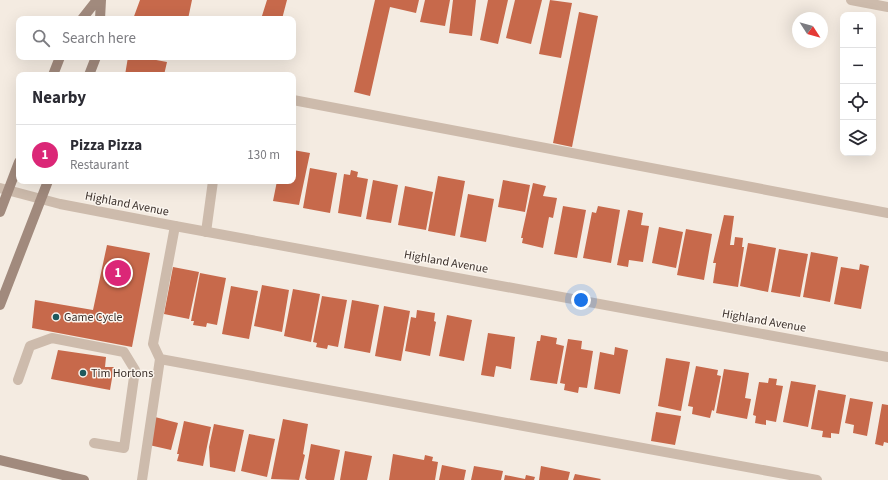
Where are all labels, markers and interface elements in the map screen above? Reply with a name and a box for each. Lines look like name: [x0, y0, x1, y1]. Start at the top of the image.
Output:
north arrow: [792, 12, 828, 48]
map controls: [840, 12, 876, 156]
button: +: [840, 12, 876, 48]
search box: [16, 16, 296, 60]
icon: search: [30, 27, 52, 49]
text: Search here: [62, 28, 136, 49]
button: −: [840, 48, 876, 84]
button: locate: [840, 84, 876, 120]
text: Nearby: [32, 86, 86, 110]
button: layers: [840, 120, 876, 156]
text: Pizza Pizza: [70, 135, 142, 156]
text: 1: [42, 146, 48, 164]
text: 130 m: [247, 146, 280, 164]
text: Restaurant: [70, 156, 129, 174]
street label: Highland Avenue: [84, 188, 170, 220]
street label: Highland Avenue: [403, 246, 489, 278]
pin: 1: [105, 258, 131, 288]
your location: [571, 290, 591, 310]
street label: Highland Avenue: [721, 305, 807, 337]
place label: Game Cycle: [64, 309, 123, 326]
marker: Game Cycle: [51, 312, 61, 322]
place label: Tim Hortons: [91, 365, 153, 382]
marker: Tim Hortons: [78, 368, 88, 378]

